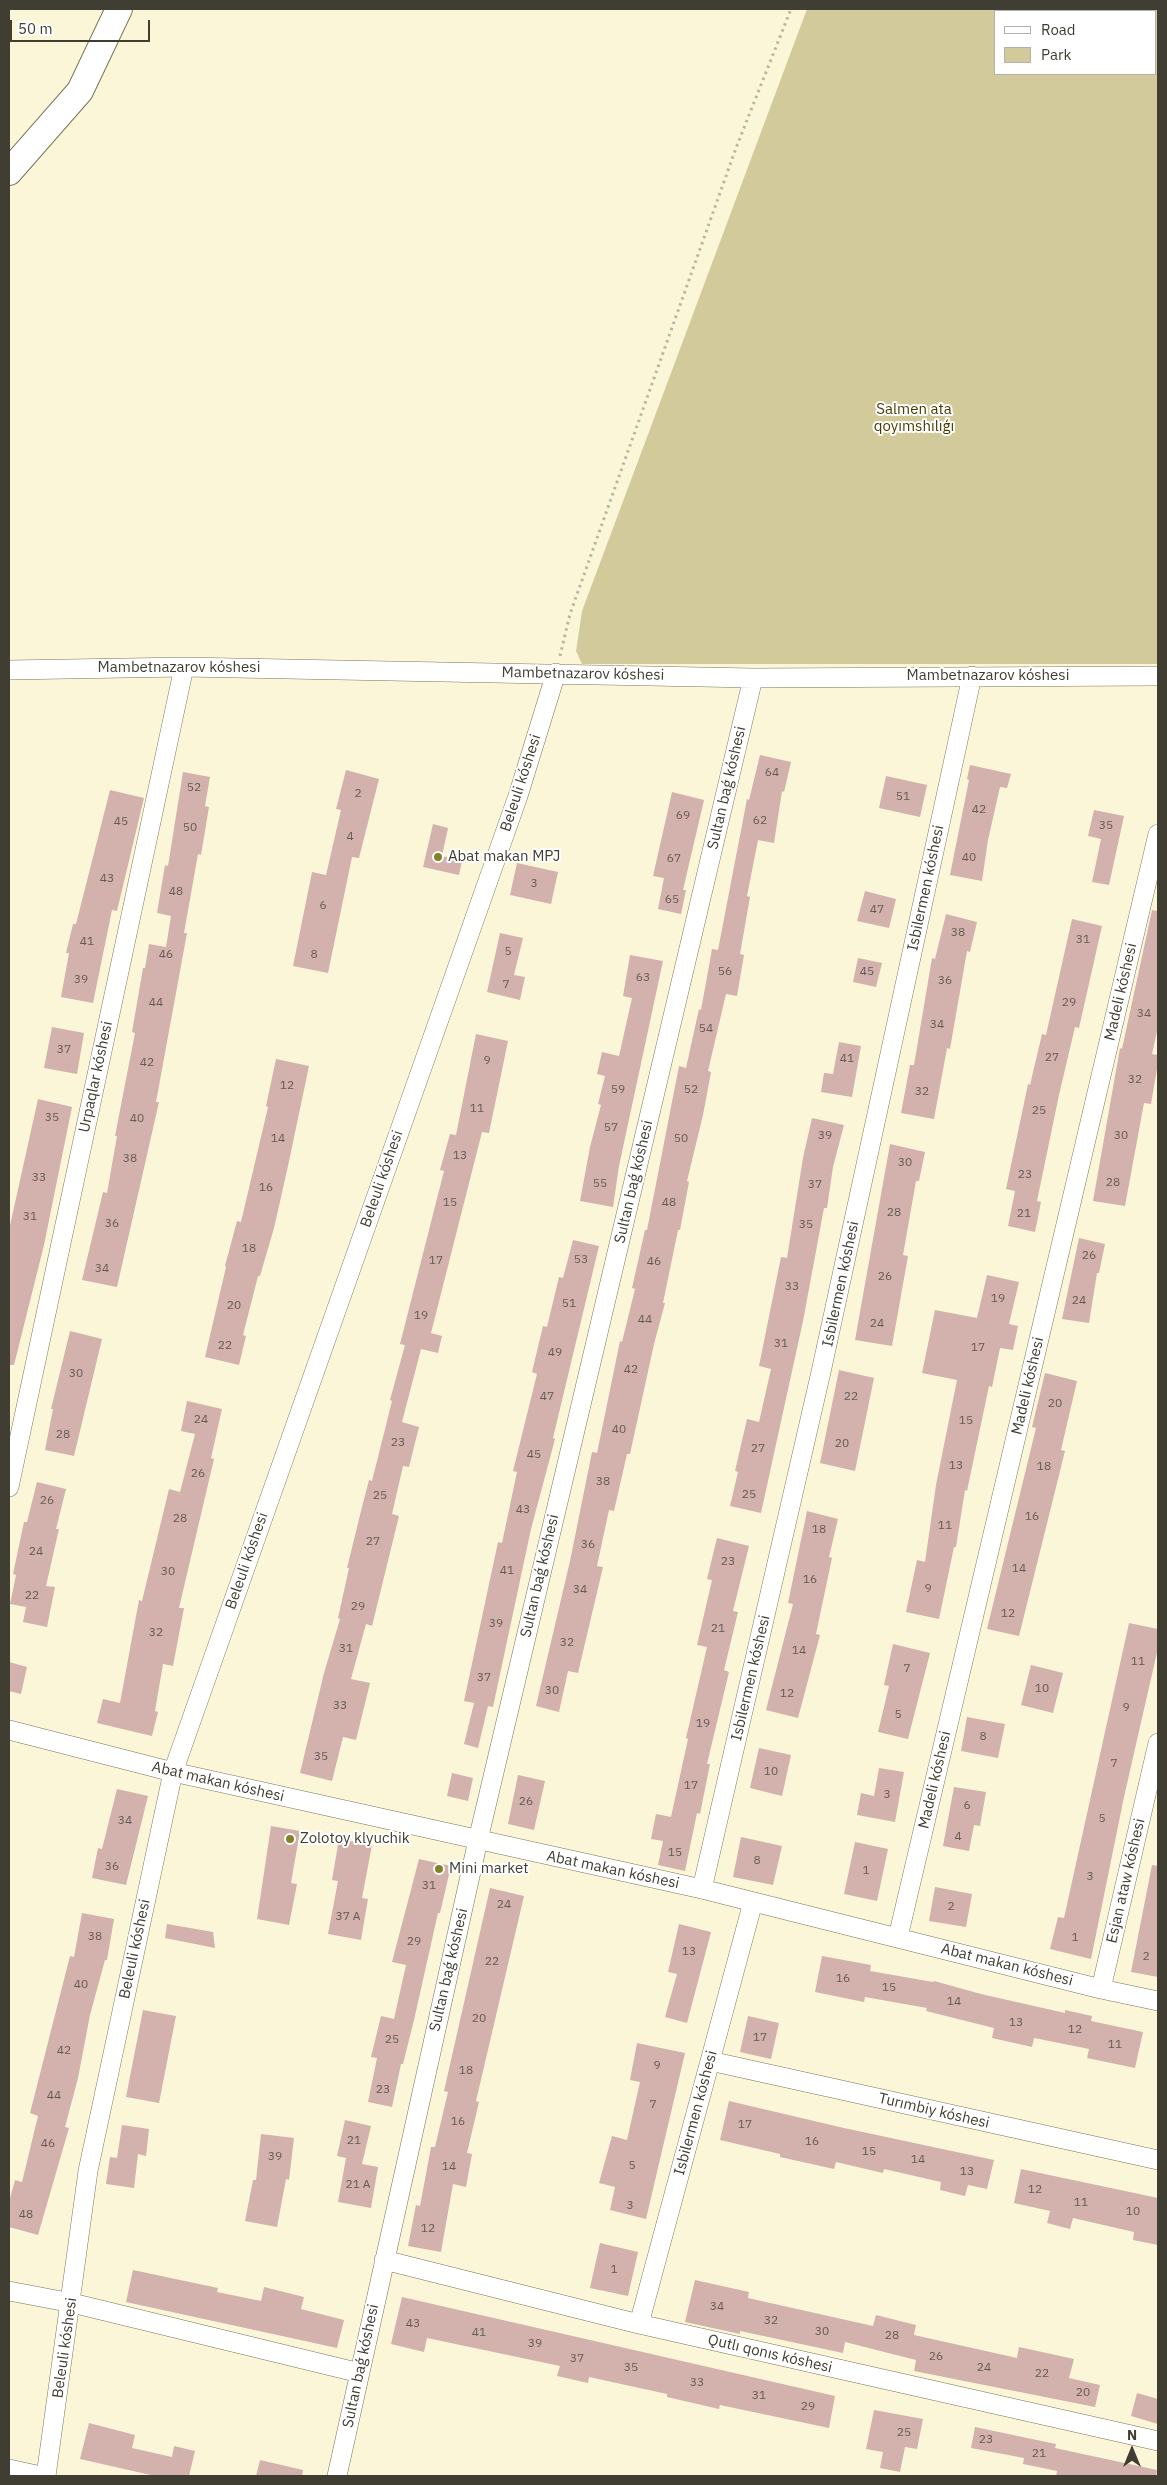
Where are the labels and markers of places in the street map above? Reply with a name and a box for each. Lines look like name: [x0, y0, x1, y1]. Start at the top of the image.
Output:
place label: Abat makan MPJ: [448, 848, 560, 866]
marker: Abat makan MPJ: [432, 851, 444, 863]
place label: Zolotoy klyuchik: [300, 1830, 410, 1848]
marker: Zolotoy klyuchik: [284, 1833, 296, 1845]
place label: Mini market: [449, 1860, 528, 1878]
marker: Mini market: [433, 1863, 445, 1875]

